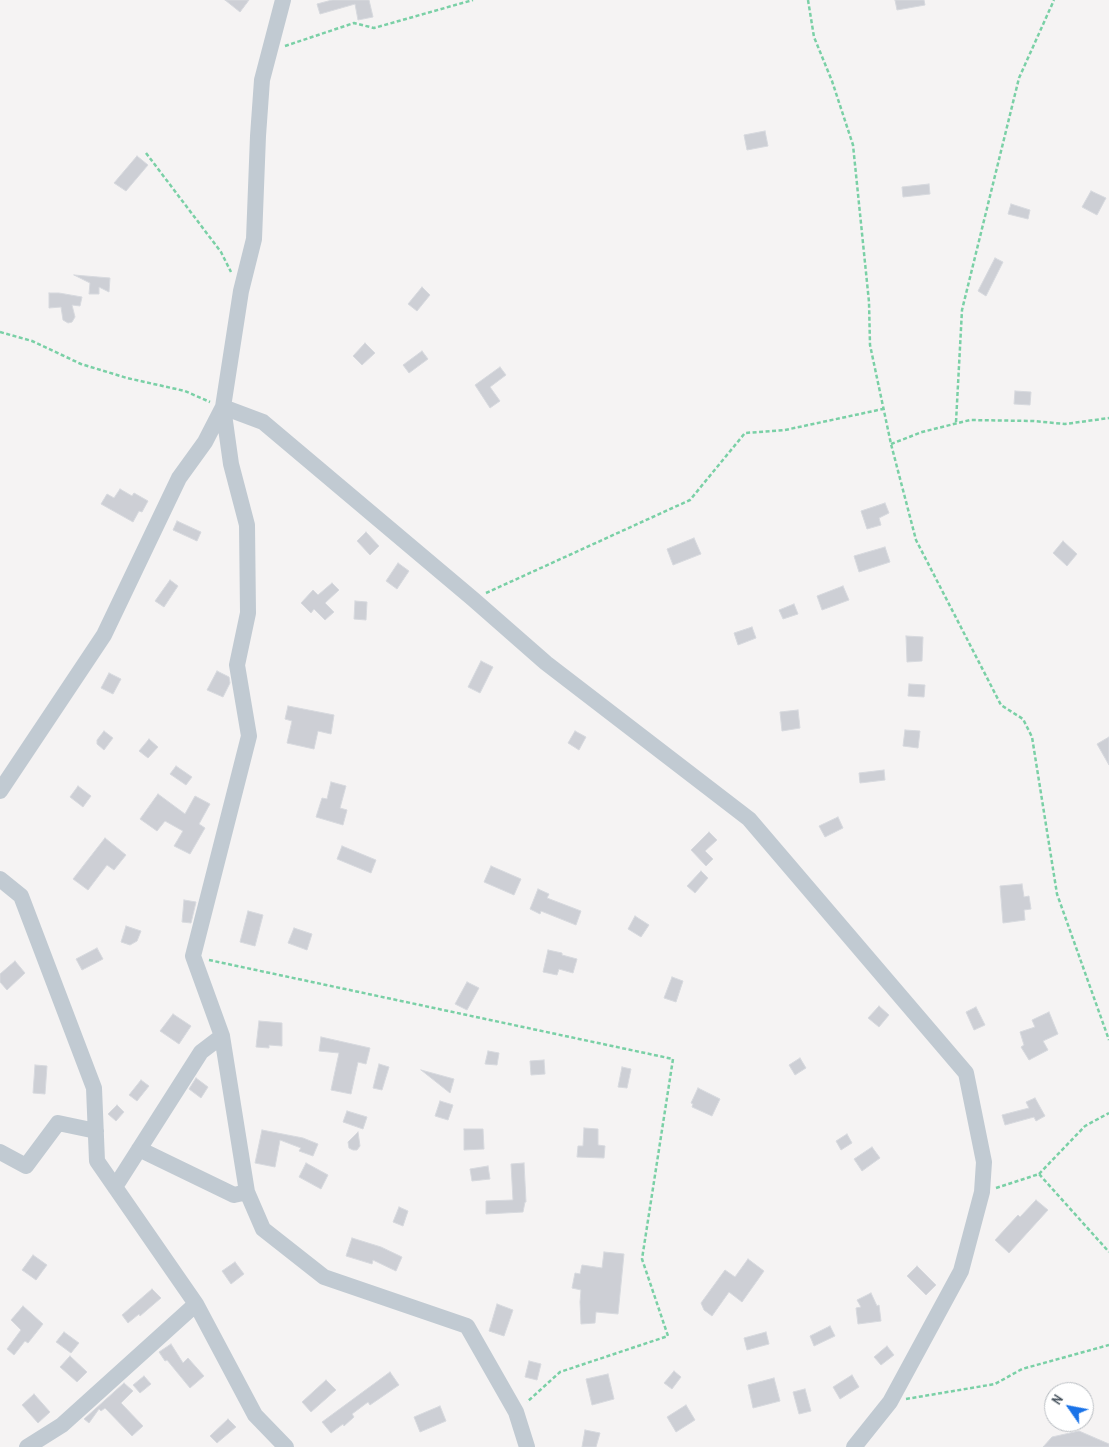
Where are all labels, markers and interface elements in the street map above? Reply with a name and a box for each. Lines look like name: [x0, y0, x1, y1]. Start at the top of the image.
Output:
north arrow: [1044, 1382, 1094, 1432]
text: N: [1047, 1391, 1067, 1408]

